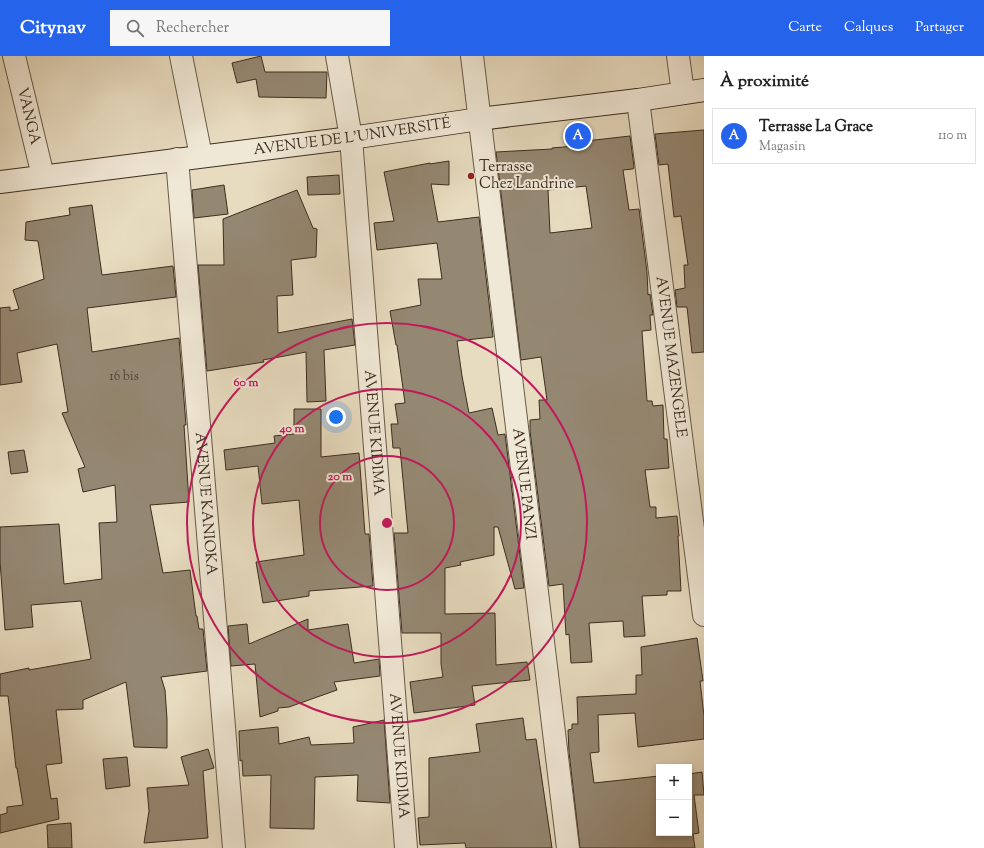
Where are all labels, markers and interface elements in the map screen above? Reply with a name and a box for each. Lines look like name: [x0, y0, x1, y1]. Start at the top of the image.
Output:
search box: [110, 10, 390, 46]
text: Citynav: [20, 15, 86, 42]
icon: search: [124, 17, 146, 39]
text: Rechercher: [156, 18, 229, 39]
text: Carte: [788, 18, 822, 38]
text: Calques: [844, 18, 893, 38]
text: Partager: [915, 18, 964, 38]
text: À proximité: [720, 70, 809, 94]
street label: VANGA: [11, 85, 46, 147]
street label: AVENUE DE L’UNIVERSITÉ: [252, 112, 452, 161]
text: Terrasse La Grace: [759, 117, 873, 138]
pin: A: [565, 121, 591, 151]
text: A: [729, 127, 739, 145]
text: 110 m: [938, 127, 967, 145]
text: Magasin: [759, 138, 806, 156]
place label: Terrasse Chez Landrine: [479, 157, 574, 195]
marker: Terrasse Chez Landrine: [466, 171, 476, 181]
street label: AVENUE MAZENGELE: [650, 275, 692, 439]
house number: 16 bis: [109, 368, 139, 386]
street label: AVENUE KIDIMA: [358, 369, 389, 497]
text: 60 m: [234, 374, 258, 392]
your location: [326, 407, 346, 427]
text: 40 m: [279, 420, 304, 438]
street label: AVENUE PANZI: [507, 427, 541, 541]
street label: AVENUE KANIOKA: [189, 431, 222, 576]
text: 20 m: [328, 468, 352, 486]
centre of rings: [380, 516, 394, 530]
street label: AVENUE KIDIMA: [384, 692, 414, 820]
map controls: [656, 764, 692, 836]
button: +: [656, 764, 692, 800]
button: −: [656, 800, 692, 836]

